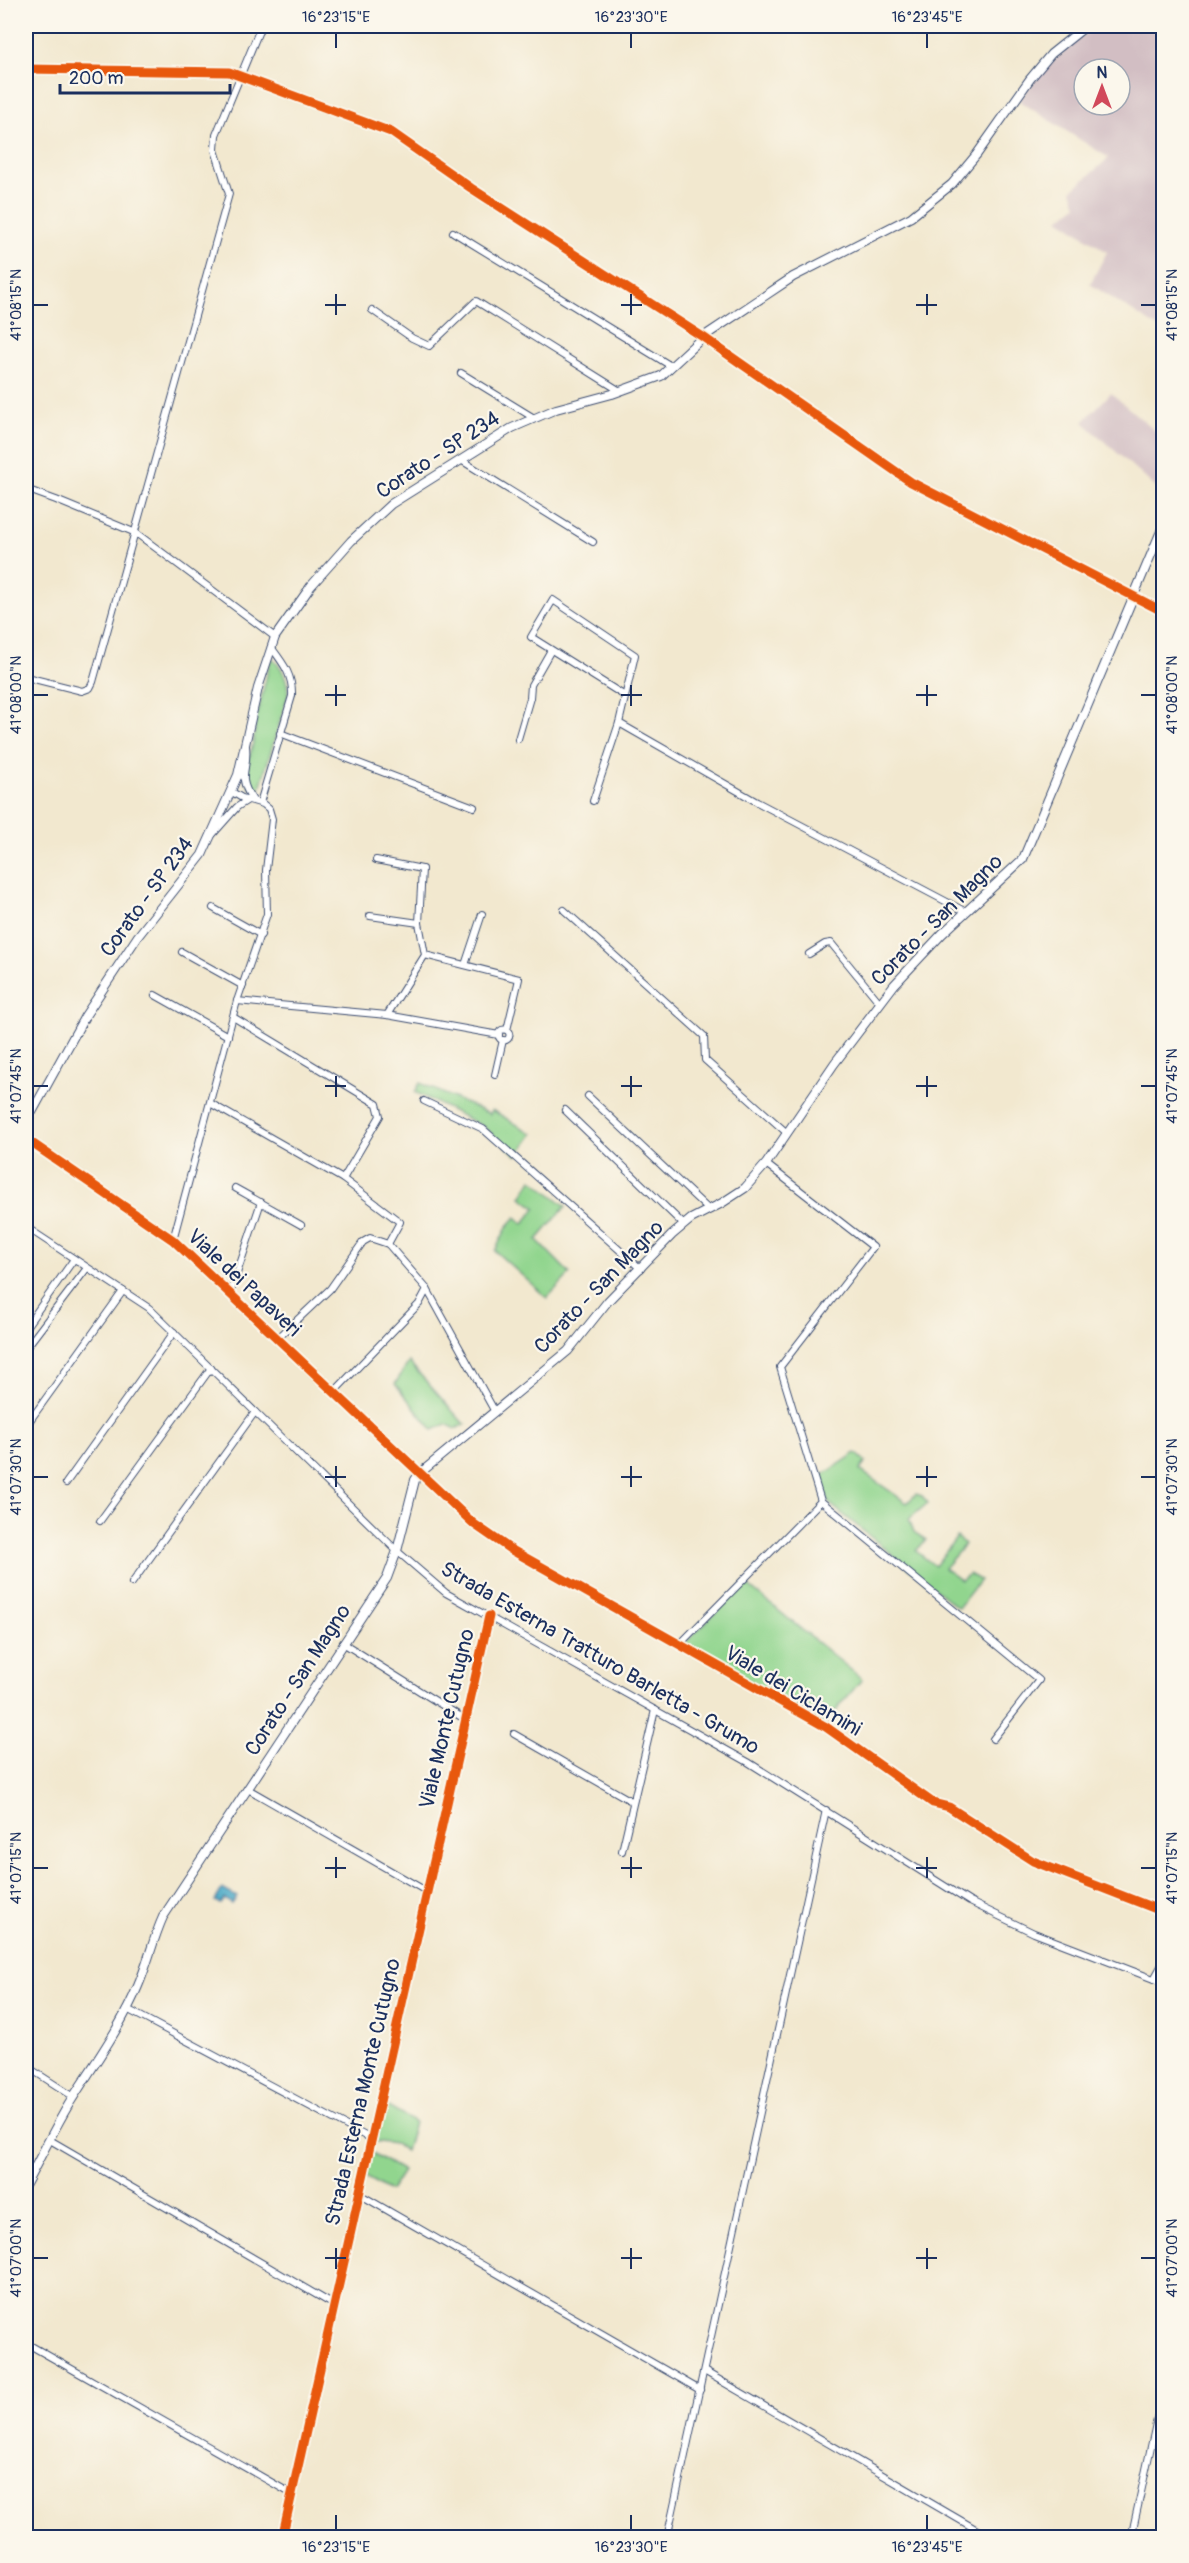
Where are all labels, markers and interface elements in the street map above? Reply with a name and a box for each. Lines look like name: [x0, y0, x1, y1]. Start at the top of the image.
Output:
text: 16°23'15"E: [302, 8, 370, 27]
text: 16°23'30"E: [595, 8, 668, 27]
text: 16°23'45"E: [891, 8, 963, 27]
scale bar: [60, 57, 230, 95]
north arrow: [1072, 57, 1132, 117]
text: N: [1097, 63, 1108, 83]
text: 200 m: [69, 67, 124, 90]
text: 41°08'15"N: [7, 269, 26, 341]
text: 41°08'15"N: [1163, 269, 1182, 341]
street label: Corato - SP 234: [371, 405, 505, 505]
text: 41°08'00"N: [7, 656, 26, 734]
text: 41°08'00"N: [1163, 656, 1182, 734]
street label: Corato - SP 234: [94, 832, 200, 962]
street label: Corato - San Magno: [865, 848, 1009, 992]
text: 41°07'45"N: [7, 1048, 26, 1124]
text: 41°07'45"N: [1163, 1048, 1182, 1124]
street label: Corato - San Magno: [528, 1214, 670, 1360]
street label: Viale dei Papaveri: [181, 1223, 307, 1343]
text: 41°07'30"N: [7, 1438, 26, 1516]
text: 41°07'30"N: [1163, 1438, 1182, 1516]
street label: Strada Esterna Tratturo Barletta - Grumo: [436, 1555, 764, 1761]
street label: Corato - San Magno: [239, 1599, 357, 1761]
street label: Viale Monte Cutugno: [413, 1626, 481, 1812]
street label: Viale dei Ciclamini: [720, 1639, 867, 1743]
text: 41°07'15"N: [7, 1832, 26, 1904]
text: 41°07'15"N: [1163, 1832, 1182, 1904]
street label: Strada Esterna Monte Cutugno: [319, 1956, 407, 2228]
text: 41°07'00"N: [7, 2218, 26, 2298]
text: 41°07'00"N: [1163, 2218, 1182, 2298]
text: 16°23'15"E: [302, 2538, 370, 2557]
text: 16°23'30"E: [595, 2538, 668, 2557]
text: 16°23'45"E: [891, 2538, 963, 2557]

